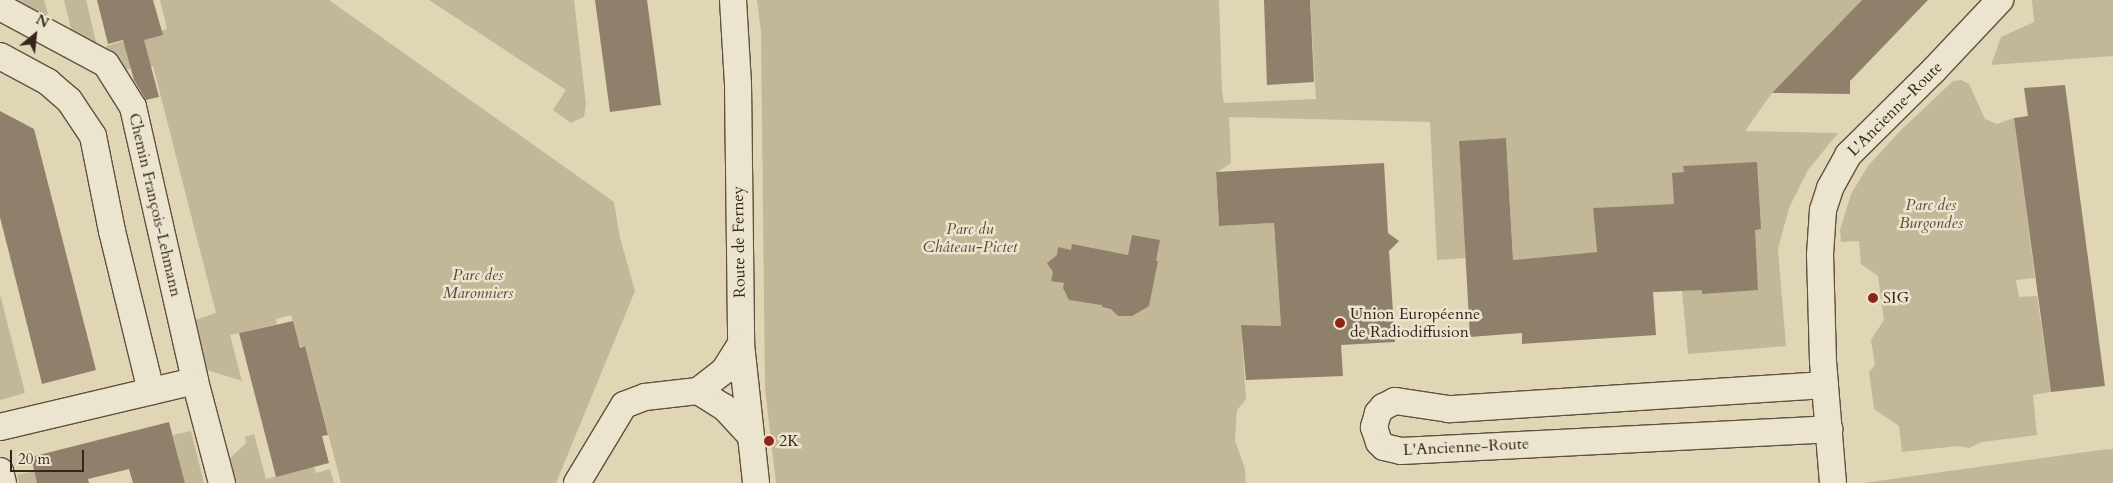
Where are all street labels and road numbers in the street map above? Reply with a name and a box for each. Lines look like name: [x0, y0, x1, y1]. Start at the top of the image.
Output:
street label: L'Ancienne-Route: [1844, 58, 1946, 160]
street label: Chemin François-Lehmann: [125, 111, 185, 299]
street label: Route de Ferney: [728, 186, 750, 298]
street label: L'Ancienne-Route: [1402, 434, 1530, 460]

